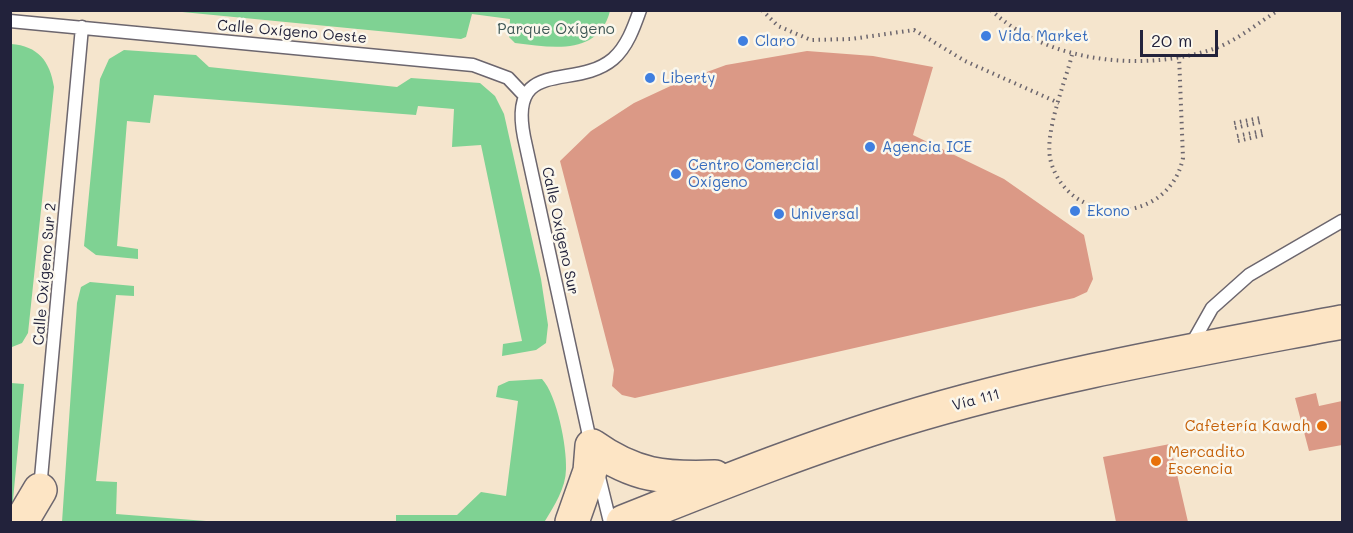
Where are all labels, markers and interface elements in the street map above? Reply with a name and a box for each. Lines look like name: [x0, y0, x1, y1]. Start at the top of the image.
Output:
street label: Calle Oxígeno Oeste: [216, 16, 368, 48]
scale bar: [1143, 18, 1221, 56]
park label: Parque Oxígeno: [497, 20, 615, 38]
place label: Vida Market: [998, 27, 1089, 45]
text: 20 m: [1151, 28, 1192, 52]
marker: Vida Market: [979, 29, 993, 43]
place label: Claro: [755, 32, 795, 50]
marker: Claro: [736, 34, 750, 48]
place label: Liberty: [662, 69, 715, 87]
marker: Liberty: [643, 71, 657, 85]
place label: Agencia ICE: [882, 138, 972, 156]
marker: Agencia ICE: [863, 140, 877, 154]
place label: Centro Comercial Oxígeno: [688, 156, 819, 191]
street label: Calle Oxígeno Sur: [538, 166, 582, 296]
marker: Centro Comercial Oxígeno: [669, 167, 683, 181]
street label: Calle Oxígeno Sur 2: [30, 202, 60, 346]
place label: Ekono: [1087, 202, 1130, 220]
marker: Ekono: [1068, 204, 1082, 218]
place label: Universal: [791, 205, 859, 223]
marker: Universal: [772, 207, 786, 221]
street label: Vía 111: [950, 385, 1002, 415]
place label: Cafetería Kawah: [1185, 417, 1310, 435]
marker: Cafetería Kawah: [1315, 419, 1329, 433]
place label: Mercadito Escencia: [1168, 443, 1245, 478]
marker: Mercadito Escencia: [1149, 454, 1163, 468]

